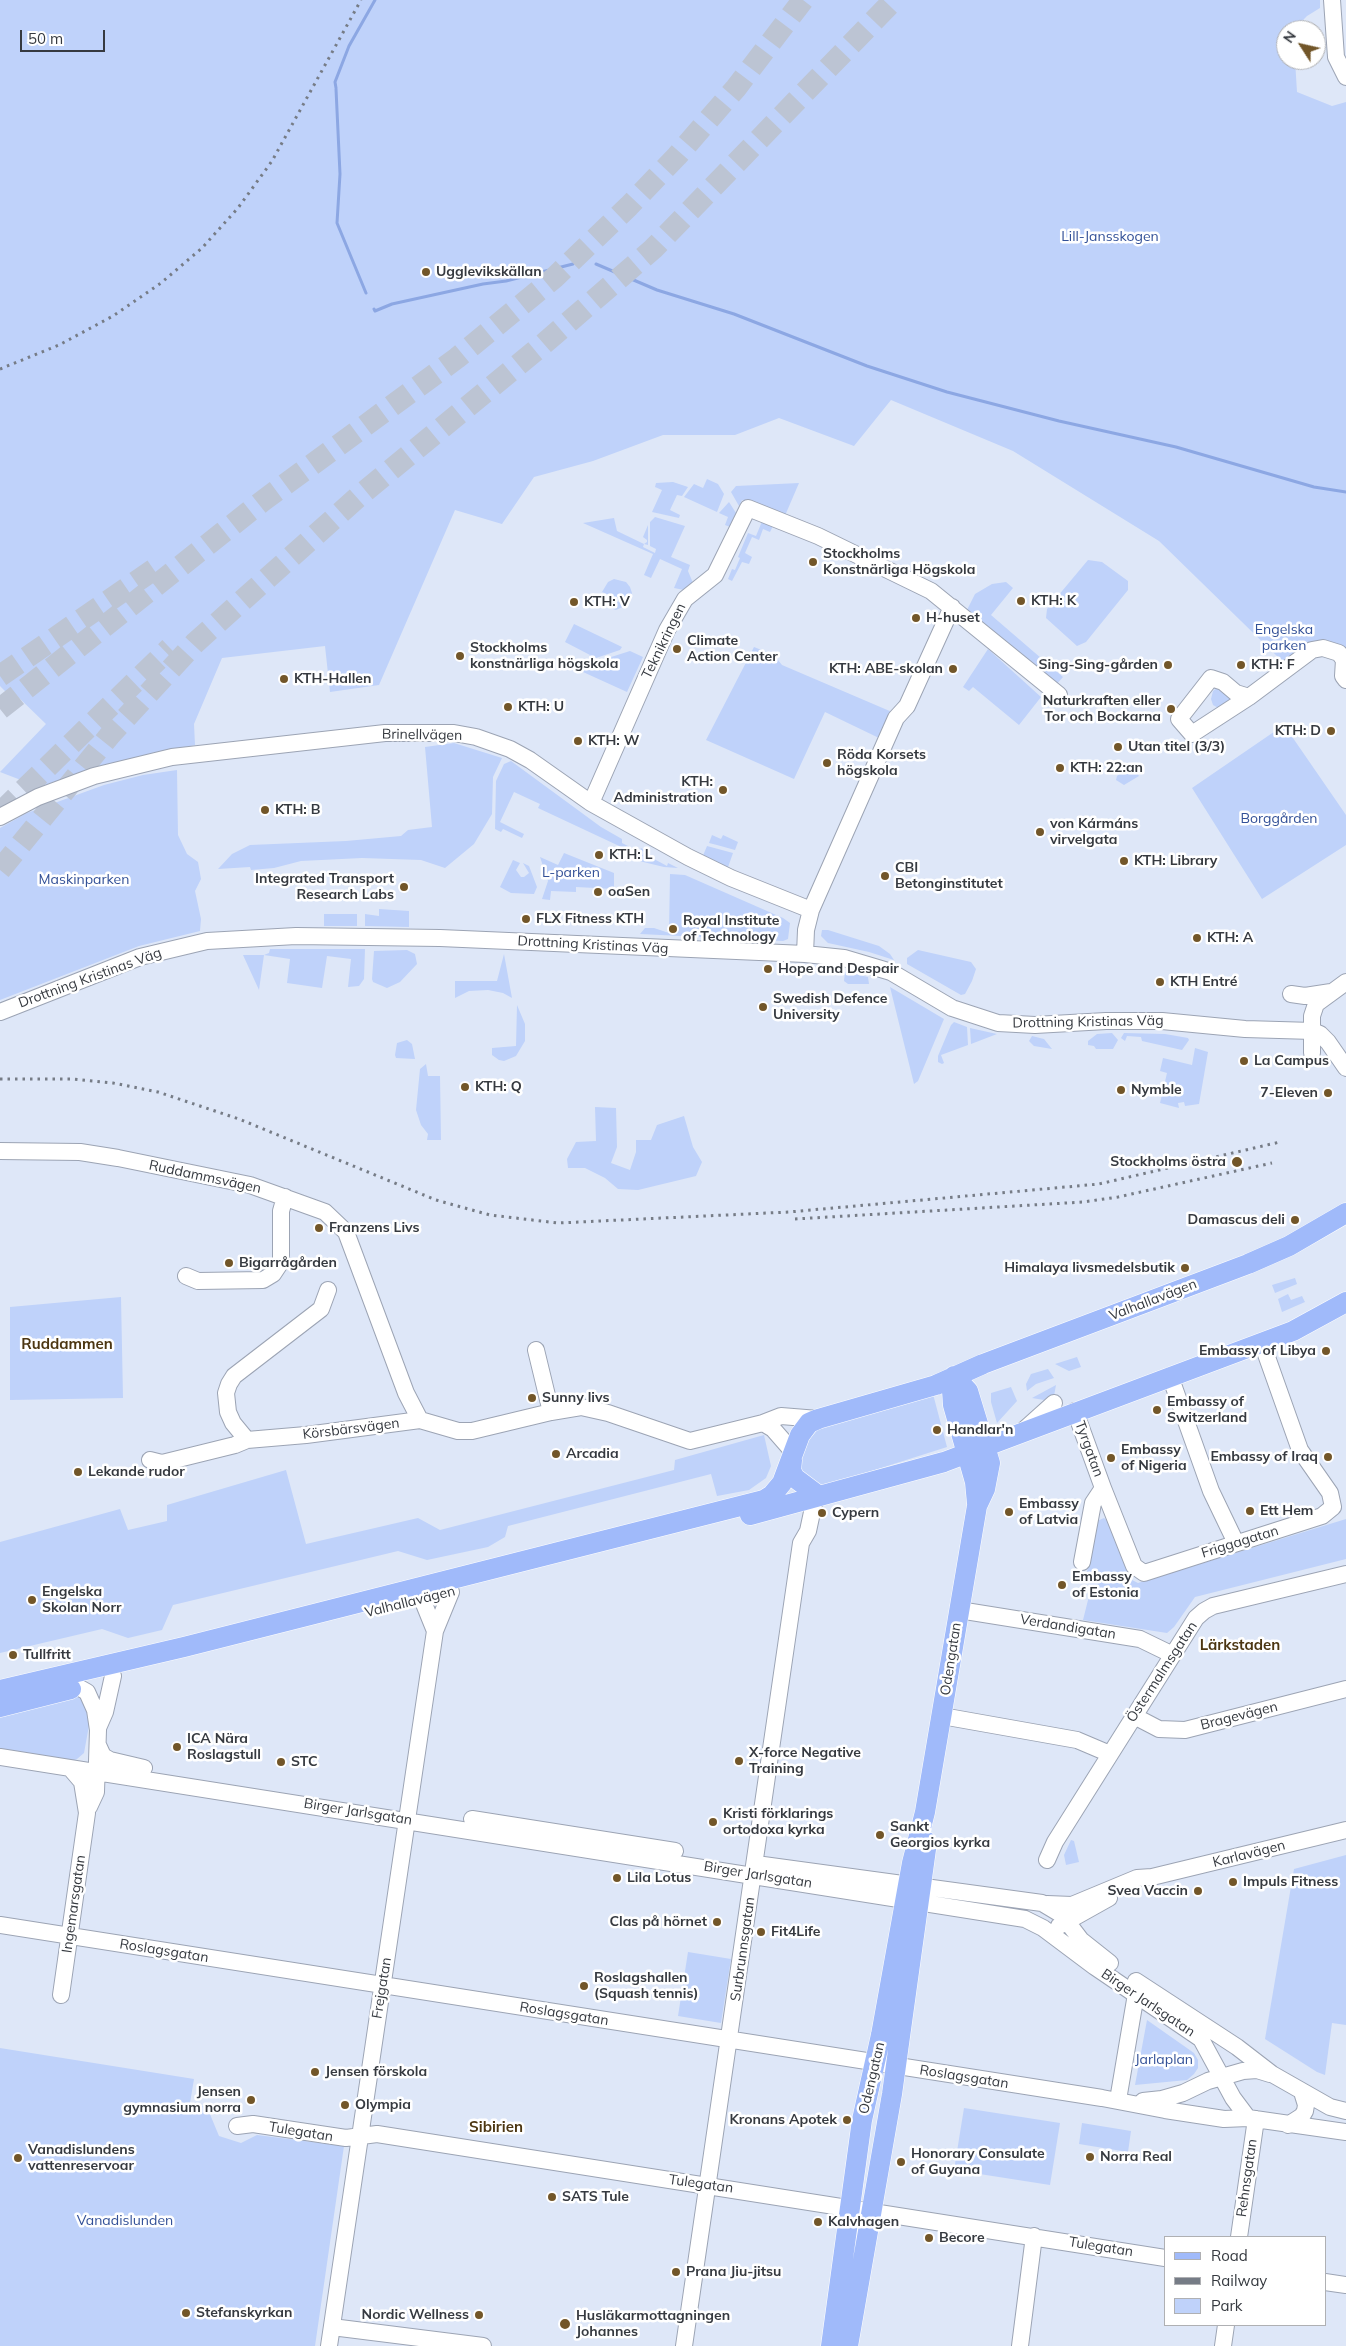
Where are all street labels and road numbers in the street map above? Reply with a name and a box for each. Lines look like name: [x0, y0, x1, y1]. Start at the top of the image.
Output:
street label: Teknikringen: [639, 601, 689, 681]
street label: Brinellvägen: [382, 726, 462, 744]
street label: Drottning Kristinas Väg: [517, 933, 669, 957]
street label: Drottning Kristinas Väg: [16, 944, 164, 1012]
street label: Drottning Kristinas Väg: [1012, 1012, 1164, 1032]
street label: Ruddammsvägen: [147, 1157, 263, 1197]
street label: Valhallavägen: [1107, 1276, 1199, 1324]
street label: Körsbärsvägen: [302, 1415, 400, 1443]
street label: Tyrgatan: [1071, 1419, 1107, 1479]
street label: Friggagatan: [1199, 1522, 1281, 1562]
street label: Valhallavägen: [363, 1583, 457, 1621]
street label: Verdandigatan: [1019, 1611, 1117, 1643]
street label: Östermalmsgatan: [1123, 1618, 1201, 1726]
street label: Odengatan: [937, 1621, 965, 1697]
street label: Bragevägen: [1199, 1698, 1279, 1734]
street label: Birger Jarlsgatan: [303, 1795, 413, 1829]
street label: Karlavägen: [1211, 1837, 1287, 1871]
street label: Ingemarsgatan: [59, 1854, 89, 1954]
street label: Birger Jarlsgatan: [703, 1858, 813, 1892]
street label: Surbrunnsgatan: [727, 1896, 759, 2002]
street label: Roslagsgatan: [118, 1936, 210, 1966]
street label: Frejgatan: [369, 1956, 395, 2020]
street label: Birger Jarlsgatan: [1098, 1965, 1198, 2041]
street label: Roslagsgatan: [518, 1999, 610, 2029]
street label: Odengatan: [856, 2040, 888, 2116]
street label: Roslagsgatan: [918, 2062, 1010, 2092]
street label: Tulegatan: [268, 2119, 334, 2145]
street label: Rehnsgatan: [1233, 2138, 1261, 2218]
street label: Tulegatan: [668, 2171, 734, 2197]
street label: Tulegatan: [1068, 2234, 1134, 2260]

